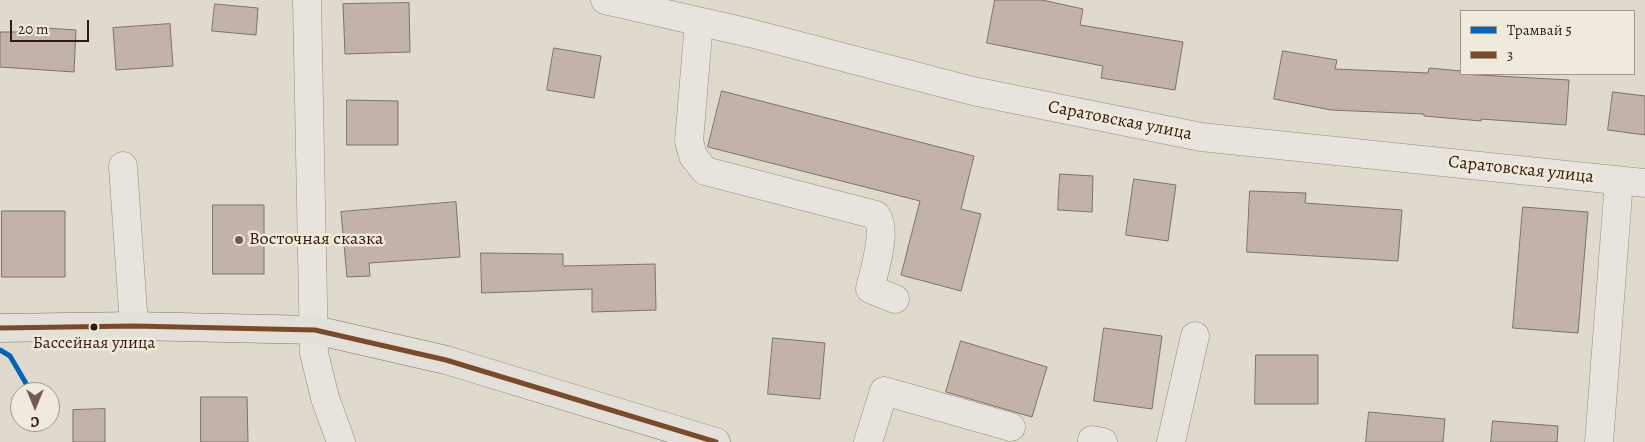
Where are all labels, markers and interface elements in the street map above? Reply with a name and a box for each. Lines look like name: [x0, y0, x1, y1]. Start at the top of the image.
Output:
scale bar: [12, 10, 91, 42]
legend: [1460, 10, 1635, 75]
text: 20 m: [18, 19, 49, 39]
text: Трамвай 5: [1507, 20, 1572, 40]
text: 3: [1507, 45, 1513, 65]
street label: Саратовская улица: [1046, 96, 1194, 146]
street label: Саратовская улица: [1447, 152, 1595, 188]
place label: Восточная сказка: [249, 229, 383, 251]
marker: Восточная сказка: [233, 234, 245, 246]
marker: Бассейная улица: [89, 322, 99, 332]
place label: Бассейная улица: [33, 334, 155, 354]
north arrow: [10, 382, 60, 432]
text: С: [31, 412, 39, 431]

